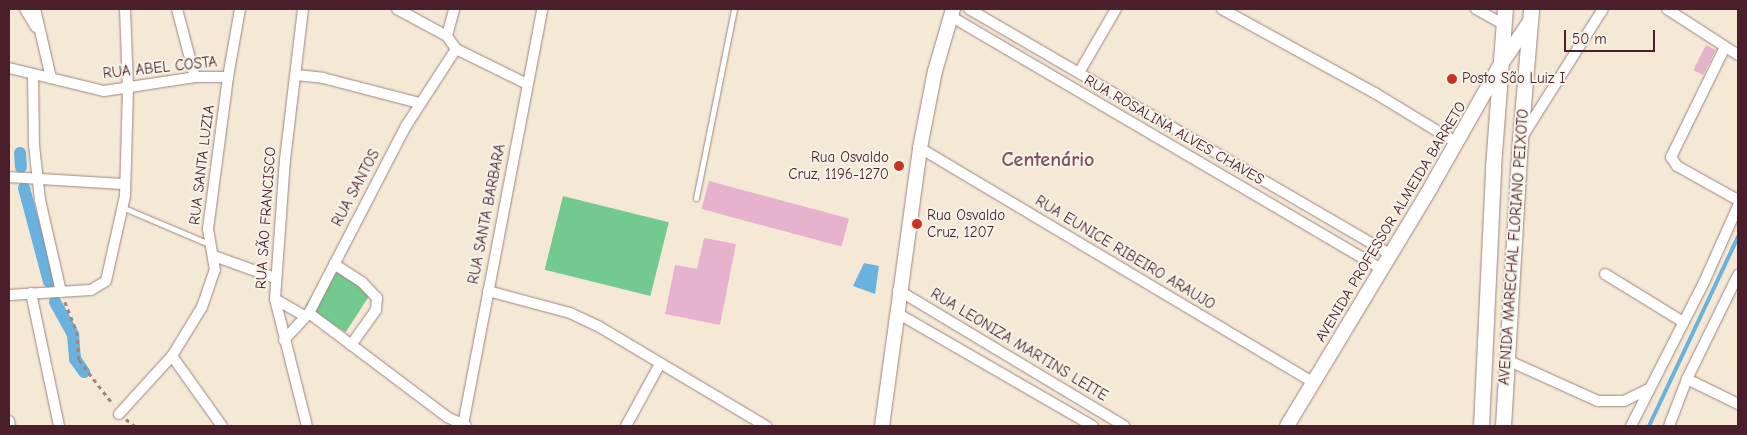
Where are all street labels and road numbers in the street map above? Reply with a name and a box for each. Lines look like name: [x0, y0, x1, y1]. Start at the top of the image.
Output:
street label: RUA ABEL COSTA: [102, 53, 218, 83]
street label: RUA ROSALINA ALVES CHAVES: [1081, 71, 1267, 189]
street label: AVENIDA PROFESSOR ALMEIDA BARRETO: [1312, 99, 1470, 345]
street label: RUA SANTA LUZIA: [186, 104, 218, 226]
street label: AVENIDA MARECHAL FLORIANO PEIXOTO: [1495, 108, 1533, 386]
street label: RUA SANTA BARBARA: [465, 142, 509, 286]
street label: RUA SÃO FRANCISCO: [252, 146, 280, 290]
street label: RUA SANTOS: [328, 146, 384, 230]
street label: RUA EUNICE RIBEIRO ARAUJO: [1032, 192, 1218, 314]
street label: RUA LEONIZA MARTINS LEITE: [927, 285, 1111, 405]

